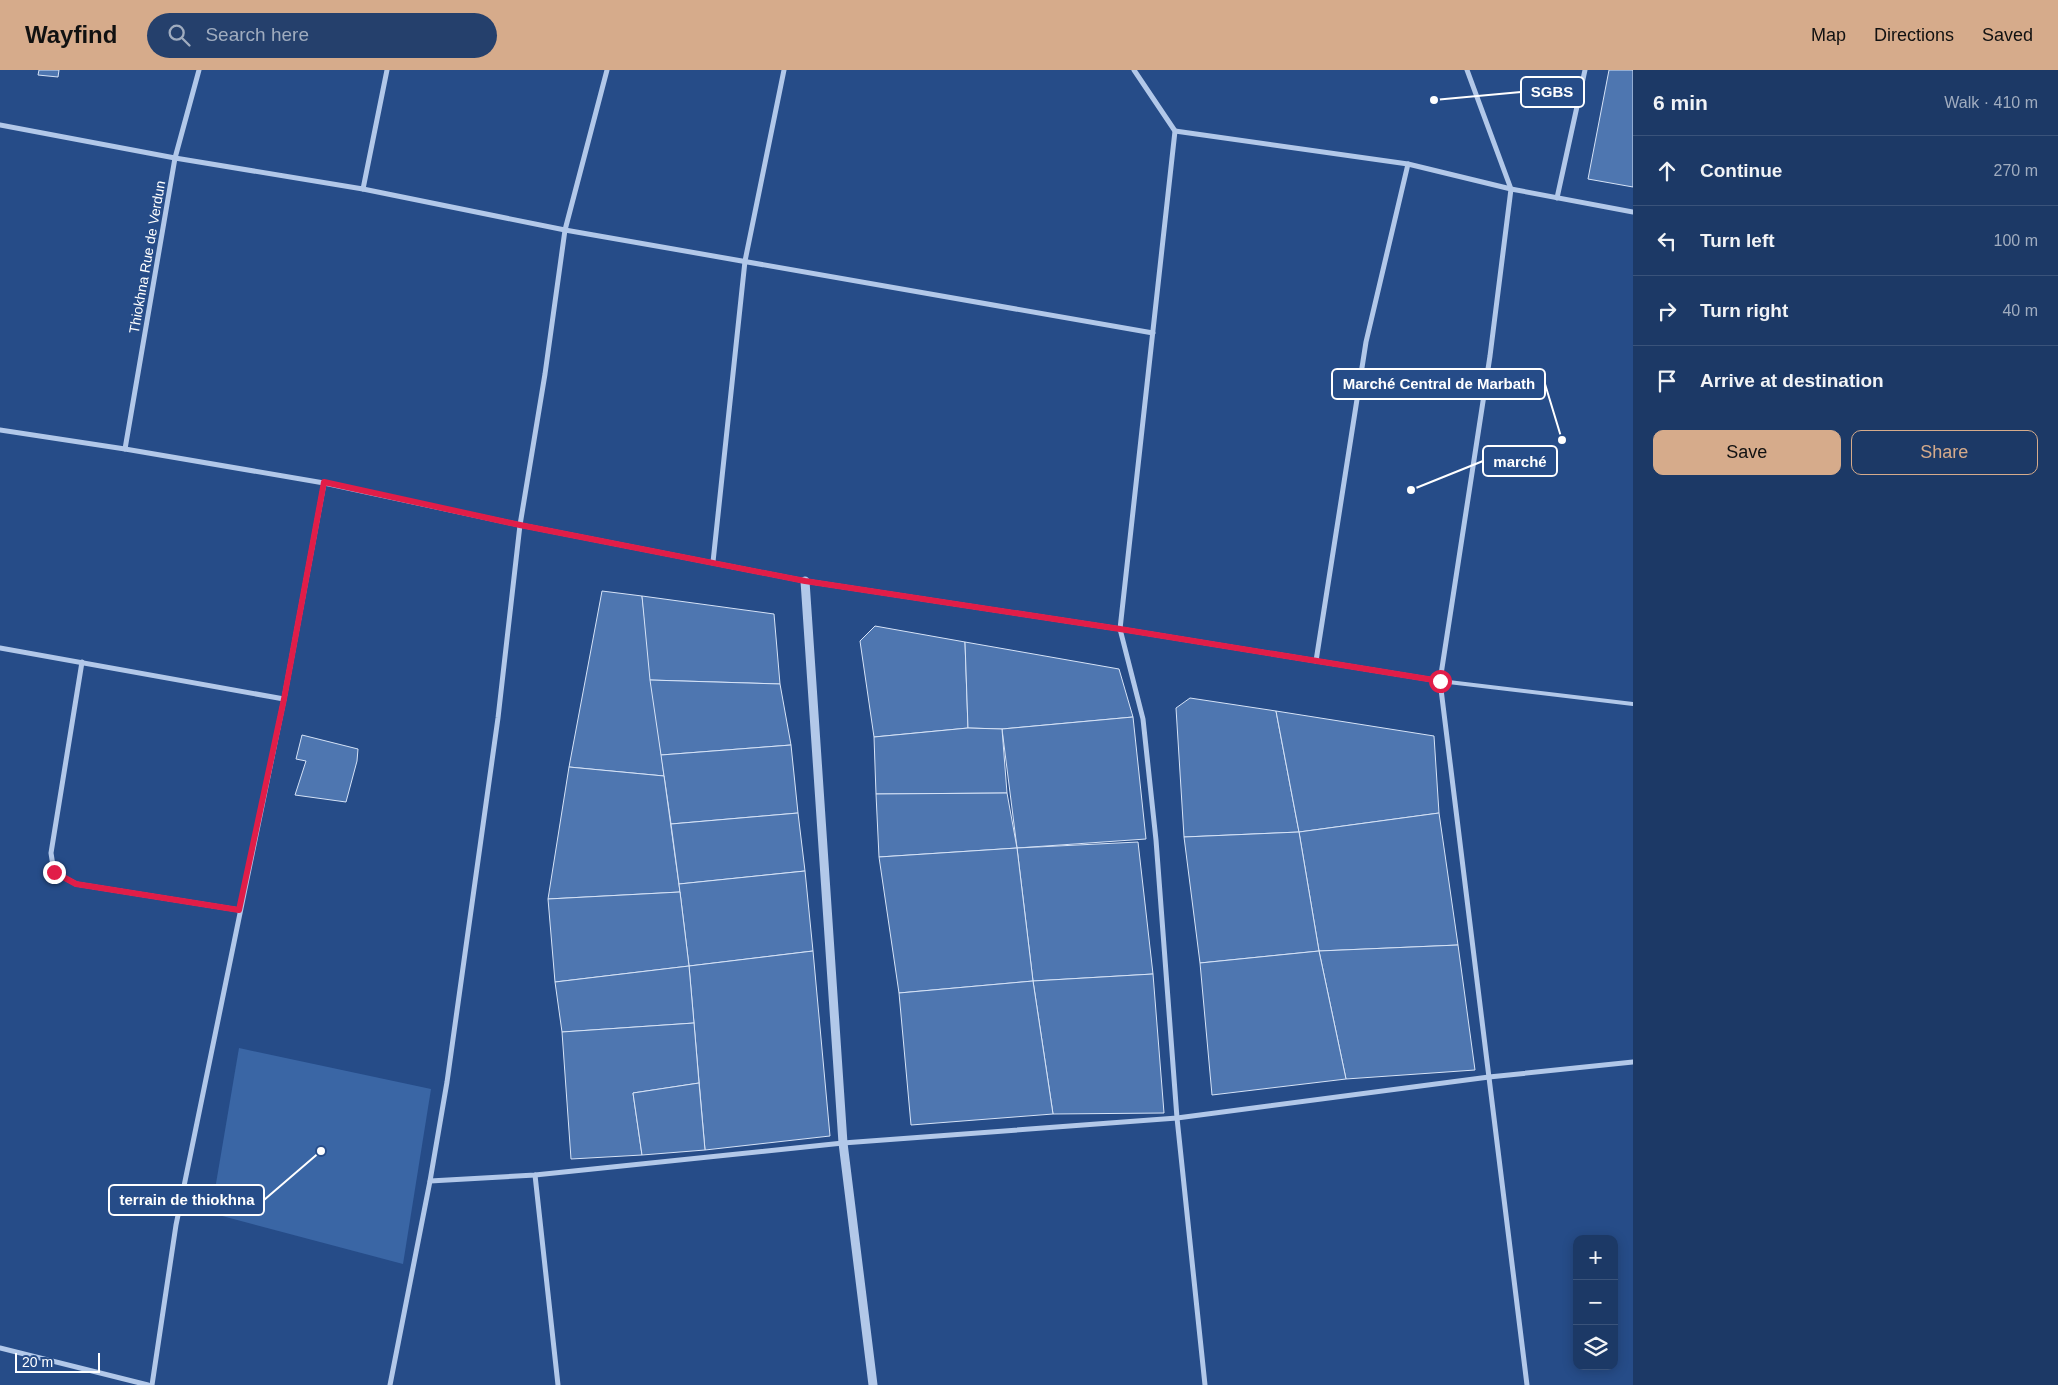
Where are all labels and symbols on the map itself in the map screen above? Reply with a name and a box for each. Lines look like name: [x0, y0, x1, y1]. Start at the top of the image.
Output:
callout: SGBS: [1521, 77, 1584, 107]
text: SGBS: [1531, 83, 1573, 100]
street label: Thiokhna Rue de Verdun: [126, 179, 168, 335]
callout: Marché Central de Marbath: [1332, 369, 1545, 399]
text: Marché Central de Marbath: [1343, 375, 1535, 392]
callout: marché: [1483, 446, 1557, 476]
text: marché: [1493, 453, 1547, 470]
route start: [1429, 670, 1452, 693]
route end: [43, 861, 66, 884]
callout: terrain de thiokhna: [109, 1185, 264, 1215]
text: terrain de thiokhna: [119, 1191, 255, 1208]
scale bar: [15, 1350, 100, 1373]

